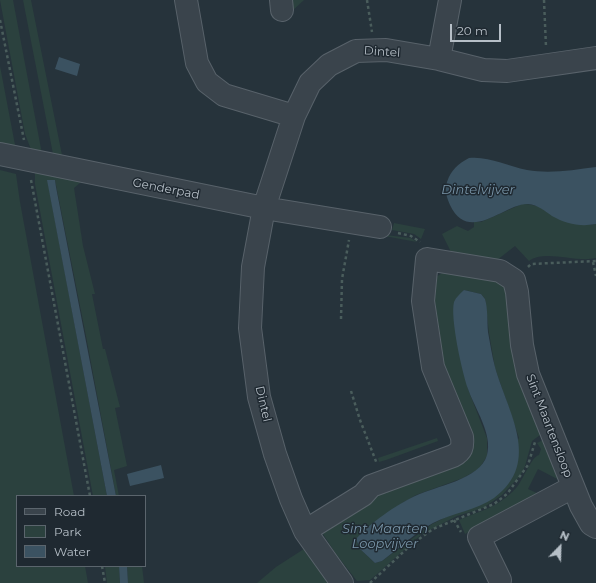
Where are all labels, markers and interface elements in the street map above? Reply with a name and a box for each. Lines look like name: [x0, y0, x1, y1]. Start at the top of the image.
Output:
scale bar: [452, 16, 503, 42]
text: 20 m: [457, 23, 488, 38]
street label: Dintel: [363, 44, 401, 60]
street label: Genderpad: [131, 175, 201, 203]
water label: Dintelvijver: [441, 182, 515, 198]
street label: Sint Maartensloop: [523, 372, 575, 480]
street label: Dintel: [252, 385, 274, 423]
legend: [16, 495, 146, 567]
text: Road: [54, 504, 85, 519]
water label: Sint Maarten Loopvijver: [342, 521, 428, 552]
text: Park: [54, 524, 81, 539]
north arrow: [540, 527, 580, 567]
text: N: [558, 528, 572, 544]
text: Water: [54, 544, 90, 559]

